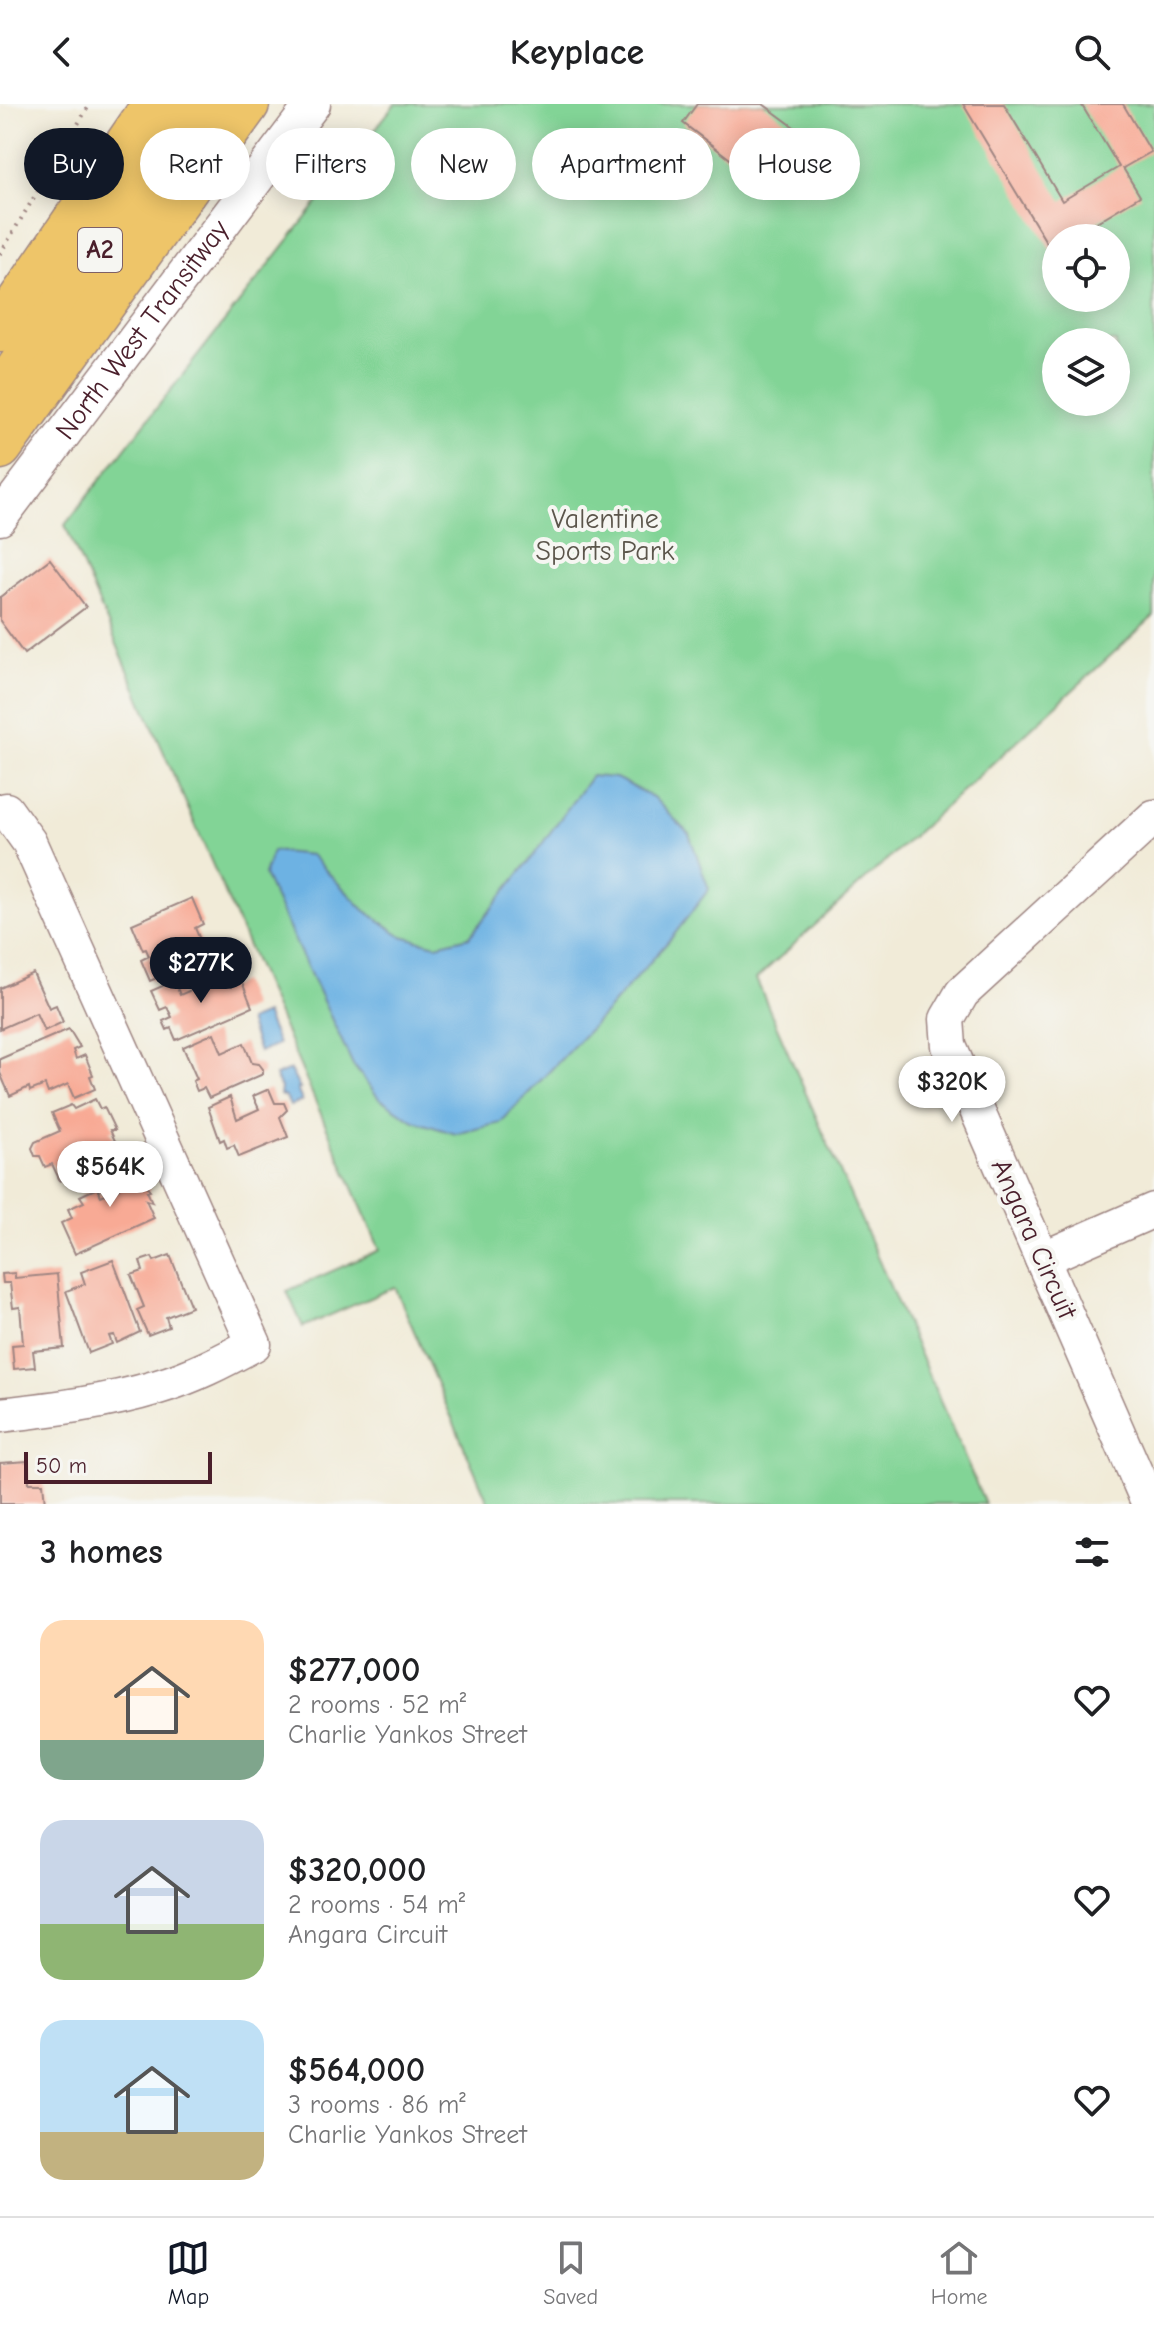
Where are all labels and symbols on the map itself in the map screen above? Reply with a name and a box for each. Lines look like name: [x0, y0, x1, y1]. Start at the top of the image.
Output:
street label: North West Transitway: [49, 213, 236, 446]
road number: A2: [78, 228, 122, 272]
park label: Valentine Sports Park: [536, 503, 675, 567]
pin: $277K: [145, 937, 257, 1005]
pin: $320K: [896, 1056, 1008, 1124]
pin: $564K: [54, 1141, 166, 1209]
street label: Angara Circuit: [985, 1154, 1084, 1325]
scale bar: [24, 1448, 212, 1484]

